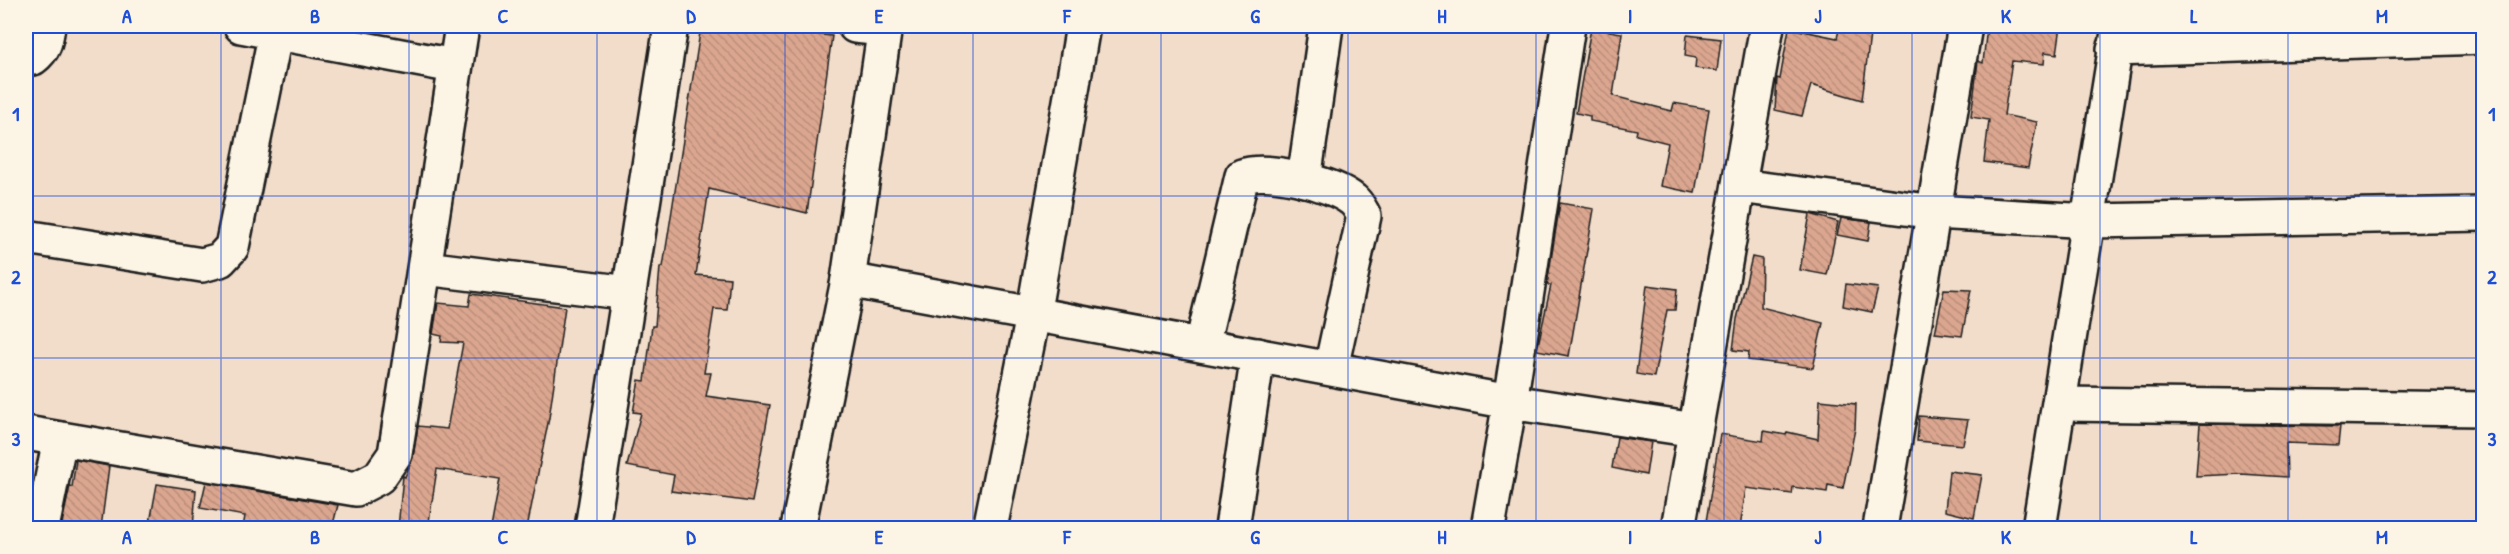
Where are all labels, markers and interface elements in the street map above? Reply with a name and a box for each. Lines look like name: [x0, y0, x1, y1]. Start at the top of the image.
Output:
text: A: [122, 2, 132, 29]
text: B: [310, 2, 320, 29]
text: C: [498, 2, 509, 29]
text: D: [686, 2, 696, 29]
text: E: [875, 2, 884, 29]
text: F: [1062, 2, 1072, 29]
text: G: [1250, 2, 1260, 29]
text: H: [1437, 2, 1447, 29]
text: I: [1628, 2, 1632, 29]
text: J: [1814, 2, 1822, 29]
text: K: [2001, 2, 2012, 29]
text: L: [2190, 2, 2198, 29]
text: M: [2376, 2, 2388, 29]
text: 1: [12, 100, 20, 127]
text: 1: [2488, 100, 2496, 127]
text: 2: [11, 263, 21, 290]
text: 2: [2487, 263, 2497, 290]
text: 3: [12, 425, 21, 452]
text: 3: [2488, 425, 2497, 452]
text: A: [122, 523, 132, 550]
text: B: [310, 523, 320, 550]
text: C: [498, 523, 509, 550]
text: D: [686, 523, 696, 550]
text: E: [875, 523, 884, 550]
text: F: [1062, 523, 1072, 550]
text: G: [1250, 523, 1260, 550]
text: H: [1437, 523, 1447, 550]
text: I: [1628, 523, 1632, 550]
text: J: [1814, 523, 1822, 550]
text: K: [2001, 523, 2012, 550]
text: L: [2190, 523, 2198, 550]
text: M: [2376, 523, 2388, 550]

